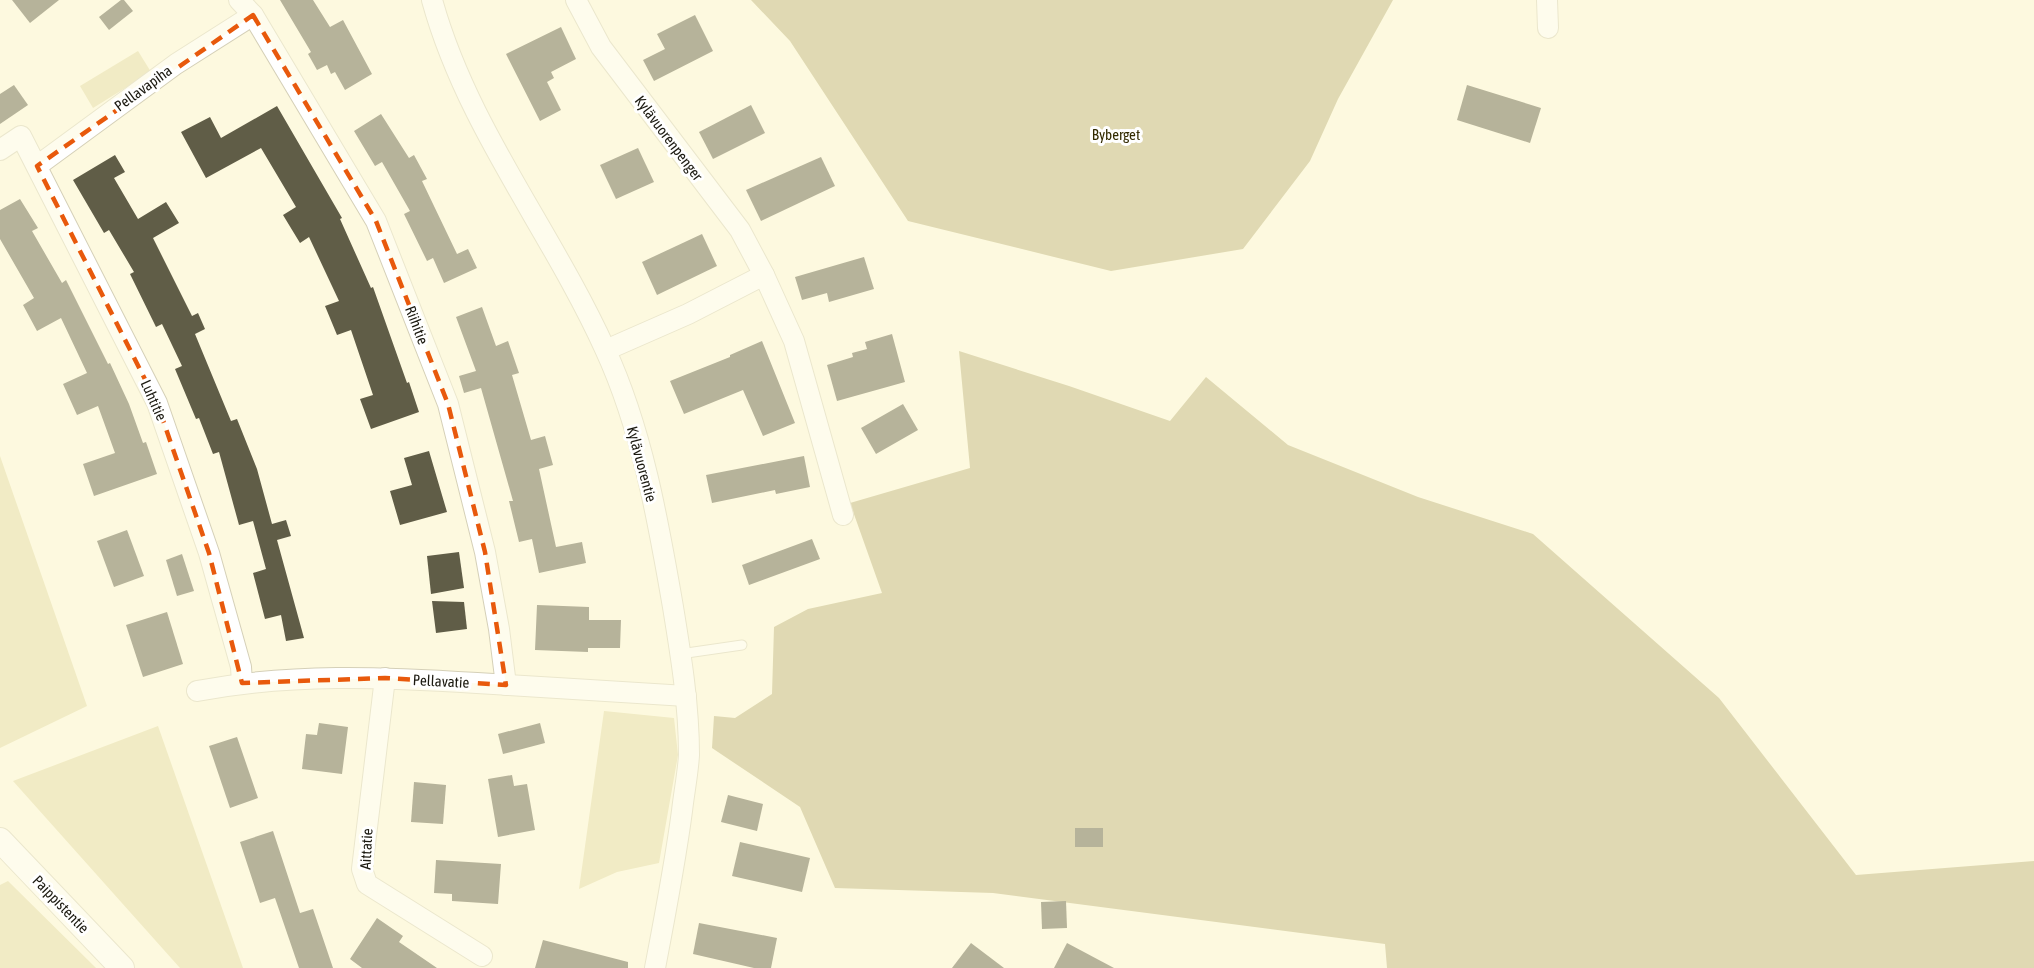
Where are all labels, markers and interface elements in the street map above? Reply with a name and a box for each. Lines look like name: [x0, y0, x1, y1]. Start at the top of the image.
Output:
street label: Pellavapiha: [111, 61, 175, 114]
street label: Kylävuorenpenger: [632, 92, 707, 184]
park label: Byberget: [1092, 126, 1140, 143]
street label: Riihitie: [402, 303, 432, 347]
street label: Luhtitie: [138, 377, 171, 423]
street label: Kylävuorentie: [624, 424, 660, 504]
street label: Pellavatie: [412, 671, 470, 691]
street label: Aittatie: [356, 828, 376, 870]
street label: Paippistentie: [29, 872, 93, 936]

